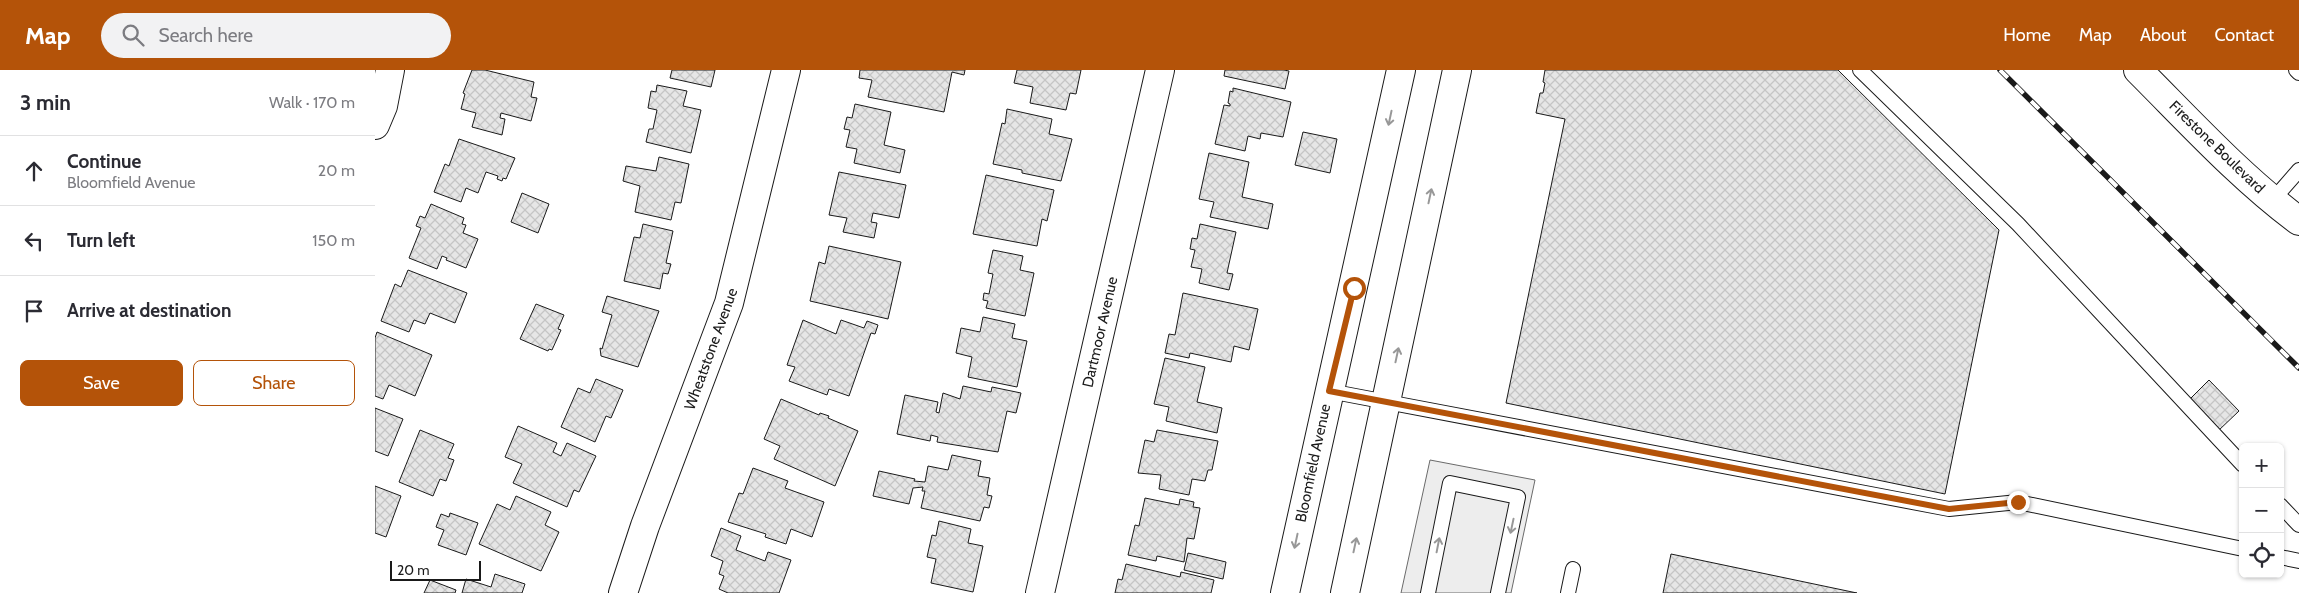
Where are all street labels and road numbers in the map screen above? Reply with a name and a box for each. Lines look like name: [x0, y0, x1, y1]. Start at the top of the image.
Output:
street label: Firestone Boulevard: [2166, 97, 2268, 197]
street label: Dartmoor Avenue: [1079, 275, 1122, 389]
street label: Wheatstone Avenue: [681, 285, 742, 412]
street label: Bloomfield Avenue: [1292, 402, 1334, 524]

